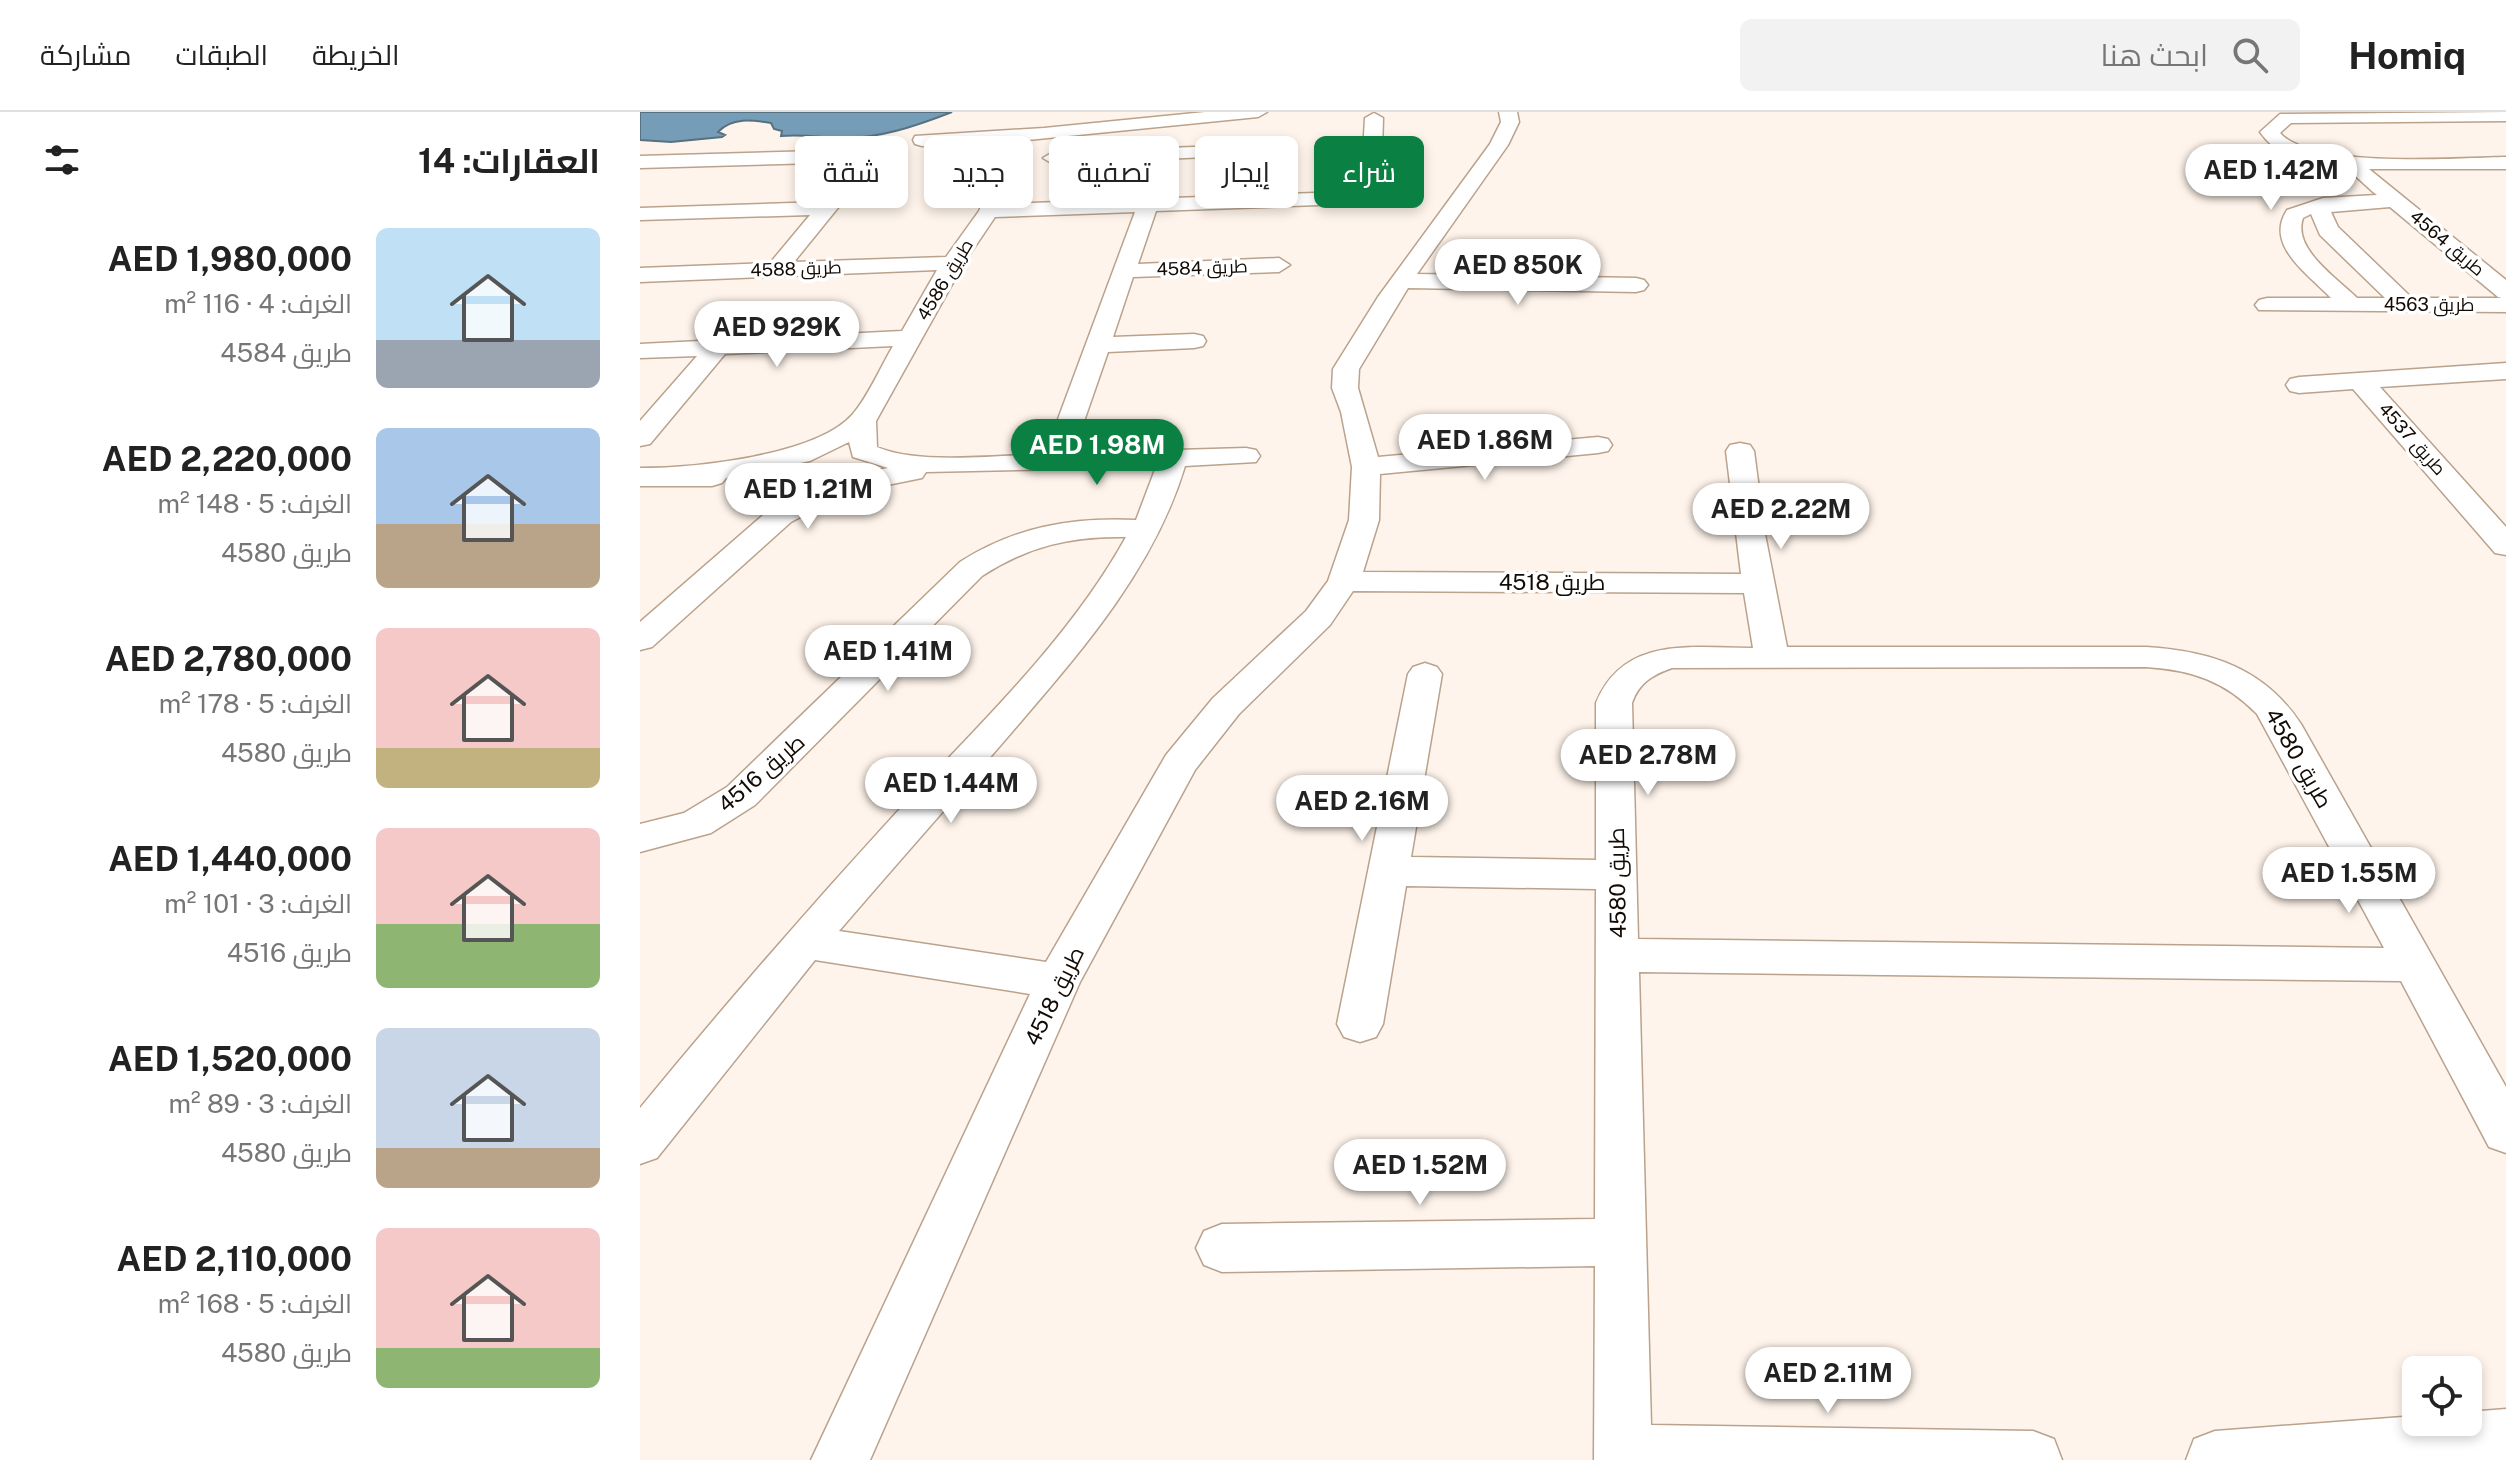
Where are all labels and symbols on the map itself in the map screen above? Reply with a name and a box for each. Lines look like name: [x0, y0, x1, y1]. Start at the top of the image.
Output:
pin: AED 1.42M: [2179, 144, 2363, 212]
street label: طريق 4564: [2405, 205, 2489, 281]
street label: طريق 4586: [912, 235, 979, 325]
pin: AED 850K: [1435, 239, 1601, 307]
street label: طريق 4584: [1156, 255, 1248, 282]
street label: طريق 4588: [750, 256, 842, 283]
street label: طريق 4563: [2384, 294, 2474, 317]
pin: AED 929K: [694, 301, 860, 369]
street label: طريق 4537: [2373, 398, 2450, 480]
pin: AED 1.86M: [1393, 414, 1577, 482]
pin: AED 1.98M: [1005, 419, 1189, 487]
pin: AED 1.21M: [716, 463, 900, 531]
pin: AED 2.22M: [1689, 483, 1873, 551]
street label: طريق 4518: [1499, 569, 1605, 596]
pin: AED 1.41M: [796, 625, 980, 693]
street label: طريق 4580: [2259, 703, 2338, 813]
street label: طريق 4516: [712, 728, 810, 818]
pin: AED 2.78M: [1556, 729, 1740, 797]
pin: AED 1.44M: [859, 757, 1043, 825]
pin: AED 2.16M: [1270, 775, 1454, 843]
street label: طريق 4580: [1603, 827, 1632, 939]
pin: AED 1.55M: [2257, 847, 2441, 915]
street label: طريق 4518: [1019, 942, 1090, 1050]
pin: AED 1.52M: [1328, 1139, 1512, 1207]
pin: AED 2.11M: [1736, 1347, 1920, 1415]

